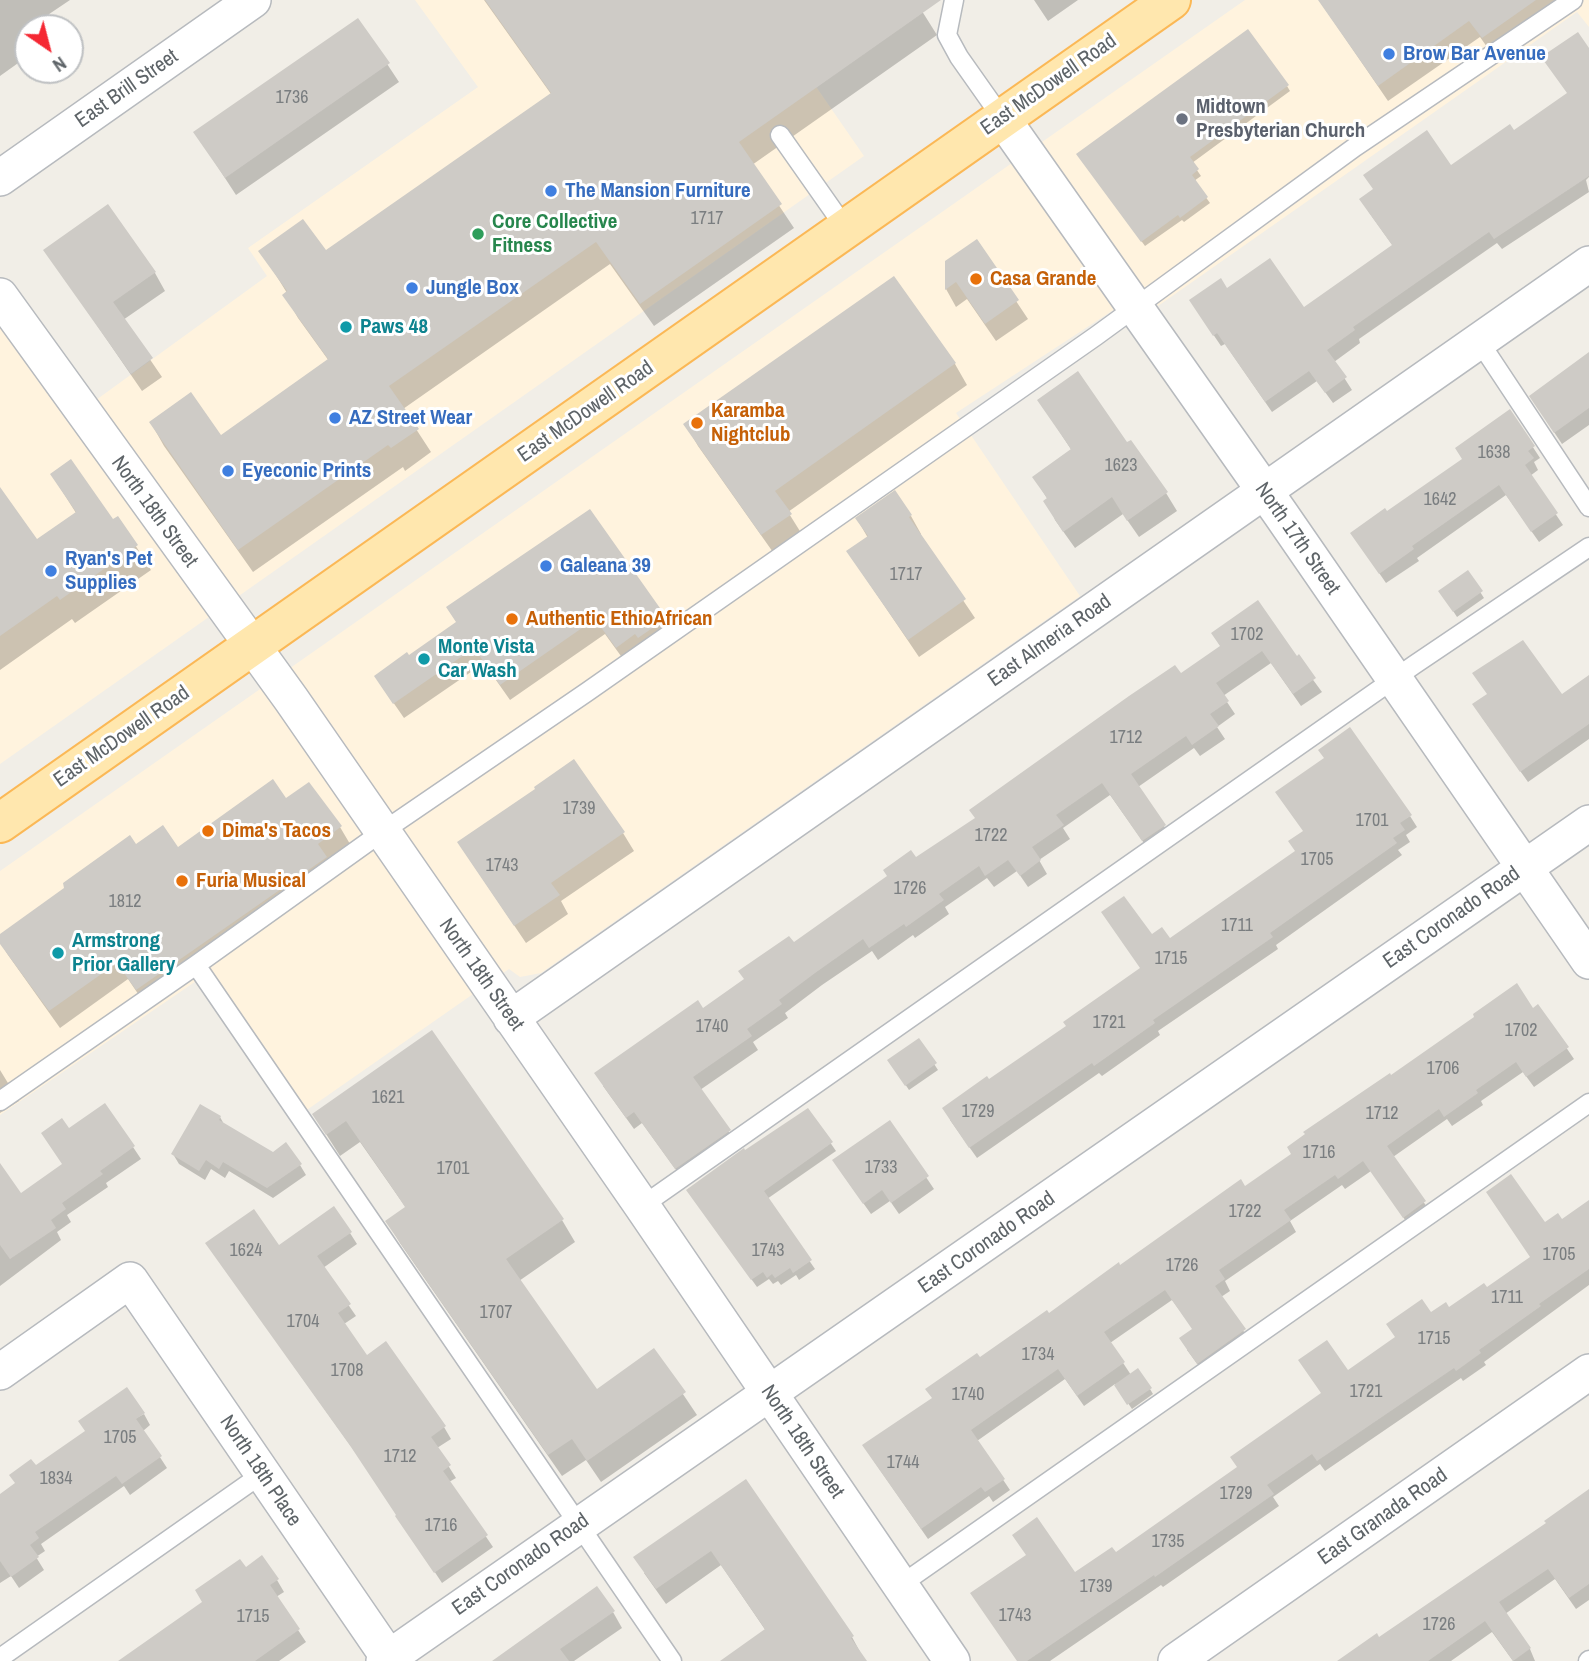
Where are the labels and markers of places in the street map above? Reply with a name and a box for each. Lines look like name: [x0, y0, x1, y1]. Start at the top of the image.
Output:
place label: Brow Bar Avenue: [1403, 41, 1546, 67]
marker: Brow Bar Avenue: [1381, 46, 1397, 62]
place label: Midtown Presbyterian Church: [1196, 94, 1365, 144]
marker: Midtown Presbyterian Church: [1174, 111, 1190, 127]
place label: The Mansion Furniture: [565, 178, 751, 204]
marker: The Mansion Furniture: [543, 183, 559, 199]
place label: Core Collective Fitness: [492, 209, 617, 259]
marker: Core Collective Fitness: [470, 226, 486, 242]
place label: Casa Grande: [990, 266, 1096, 292]
marker: Casa Grande: [968, 271, 984, 287]
place label: Jungle Box: [426, 275, 519, 301]
marker: Jungle Box: [404, 280, 420, 296]
place label: Paws 48: [360, 314, 428, 340]
marker: Paws 48: [338, 319, 354, 335]
place label: Karamba Nightclub: [711, 398, 790, 448]
place label: AZ Street Wear: [349, 405, 472, 431]
marker: AZ Street Wear: [327, 410, 343, 426]
marker: Karamba Nightclub: [689, 415, 705, 431]
place label: Eyeconic Prints: [242, 458, 371, 484]
marker: Eyeconic Prints: [220, 463, 236, 479]
place label: Ryan's Pet Supplies: [65, 546, 152, 596]
place label: Galeana 39: [560, 553, 651, 579]
marker: Galeana 39: [538, 558, 554, 574]
marker: Ryan's Pet Supplies: [43, 563, 59, 579]
place label: Authentic EthioAfrican: [526, 606, 713, 632]
marker: Authentic EthioAfrican: [504, 611, 520, 627]
place label: Monte Vista Car Wash: [438, 634, 534, 684]
marker: Monte Vista Car Wash: [416, 651, 432, 667]
place label: Dima's Tacos: [222, 818, 331, 844]
marker: Dima's Tacos: [200, 823, 216, 839]
place label: Furia Musical: [196, 868, 306, 894]
marker: Furia Musical: [174, 873, 190, 889]
place label: Armstrong Prior Gallery: [72, 928, 175, 978]
marker: Armstrong Prior Gallery: [50, 945, 66, 961]

